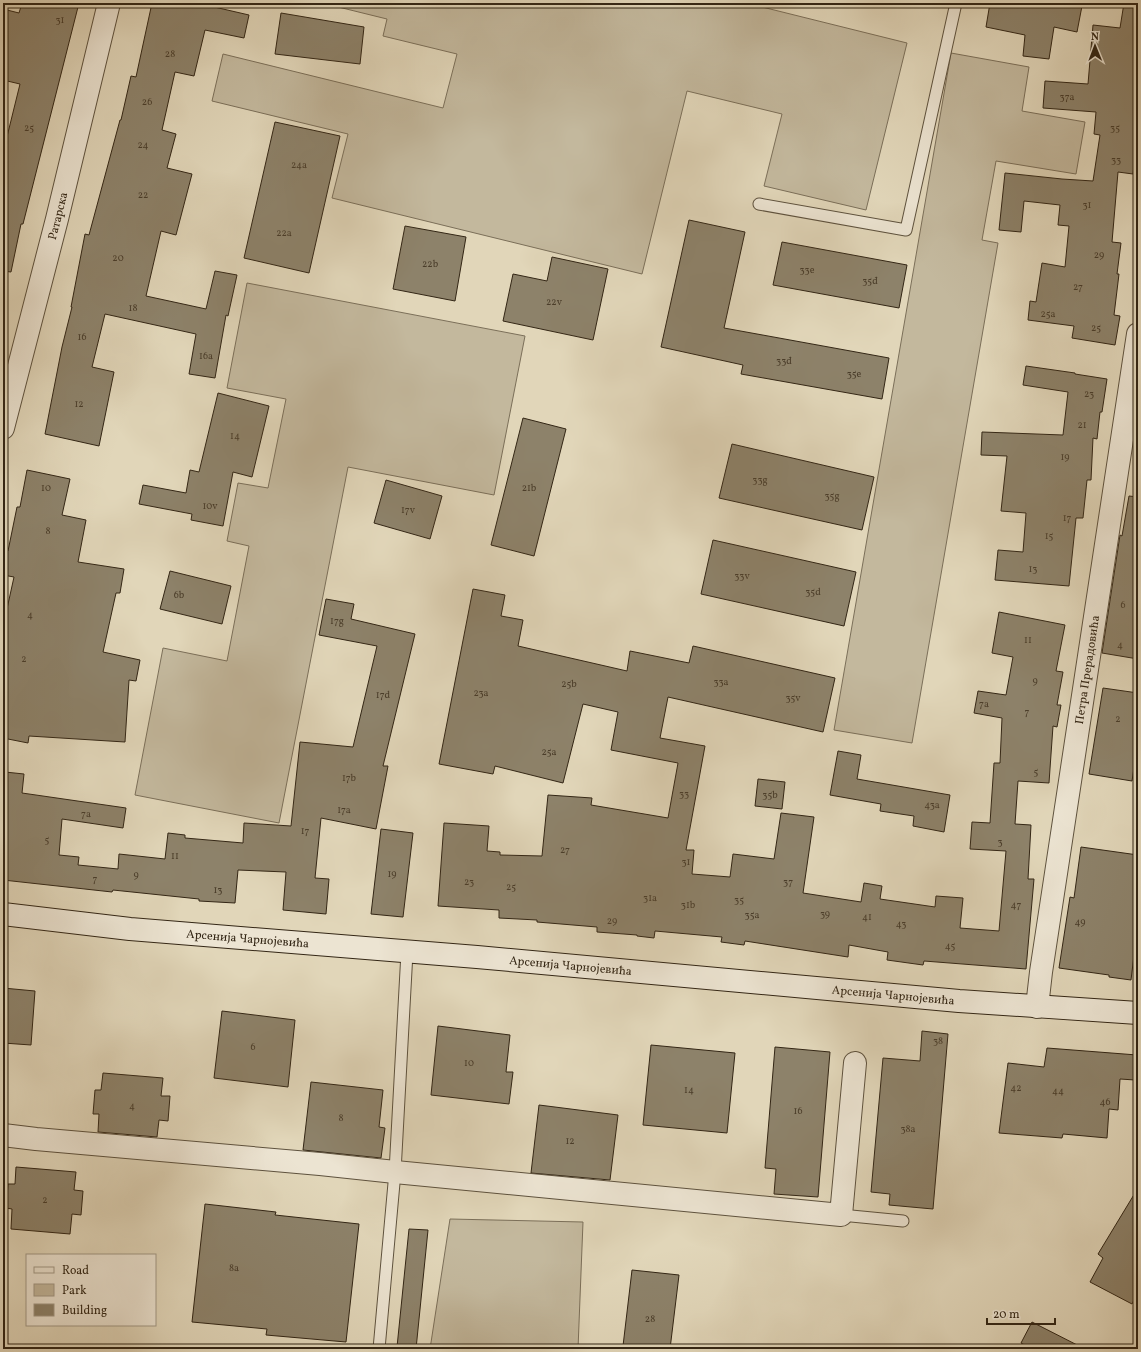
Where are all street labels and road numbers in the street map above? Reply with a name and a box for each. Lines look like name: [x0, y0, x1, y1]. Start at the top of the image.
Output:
street label: Ратарска: [45, 191, 72, 242]
street label: Петра Прерадовића: [1072, 614, 1104, 725]
street label: Арсенија Чарнојевића: [186, 927, 310, 952]
street label: Арсенија Чарнојевића: [508, 953, 633, 980]
street label: Арсенија Чарнојевића: [831, 982, 955, 1010]

